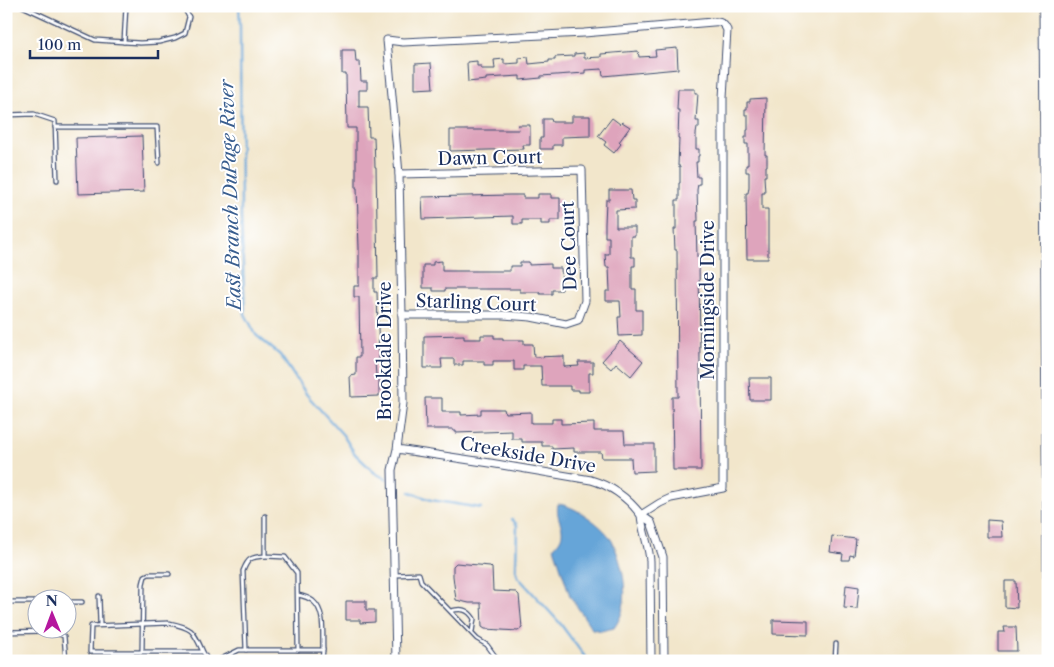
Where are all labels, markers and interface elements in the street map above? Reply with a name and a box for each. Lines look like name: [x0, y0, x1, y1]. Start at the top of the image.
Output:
scale bar: [30, 28, 158, 60]
text: 100 m: [38, 35, 81, 54]
water label: East Branch DuPage River: [215, 78, 246, 313]
street label: Dawn Court: [438, 146, 543, 170]
street label: Dee Court: [556, 200, 582, 291]
street label: Morningside Drive: [697, 220, 719, 380]
street label: Brookdale Drive: [374, 281, 396, 421]
street label: Starling Court: [415, 290, 537, 316]
street label: Creekside Drive: [458, 432, 598, 478]
north arrow: [28, 590, 78, 640]
text: N: [46, 592, 58, 610]

